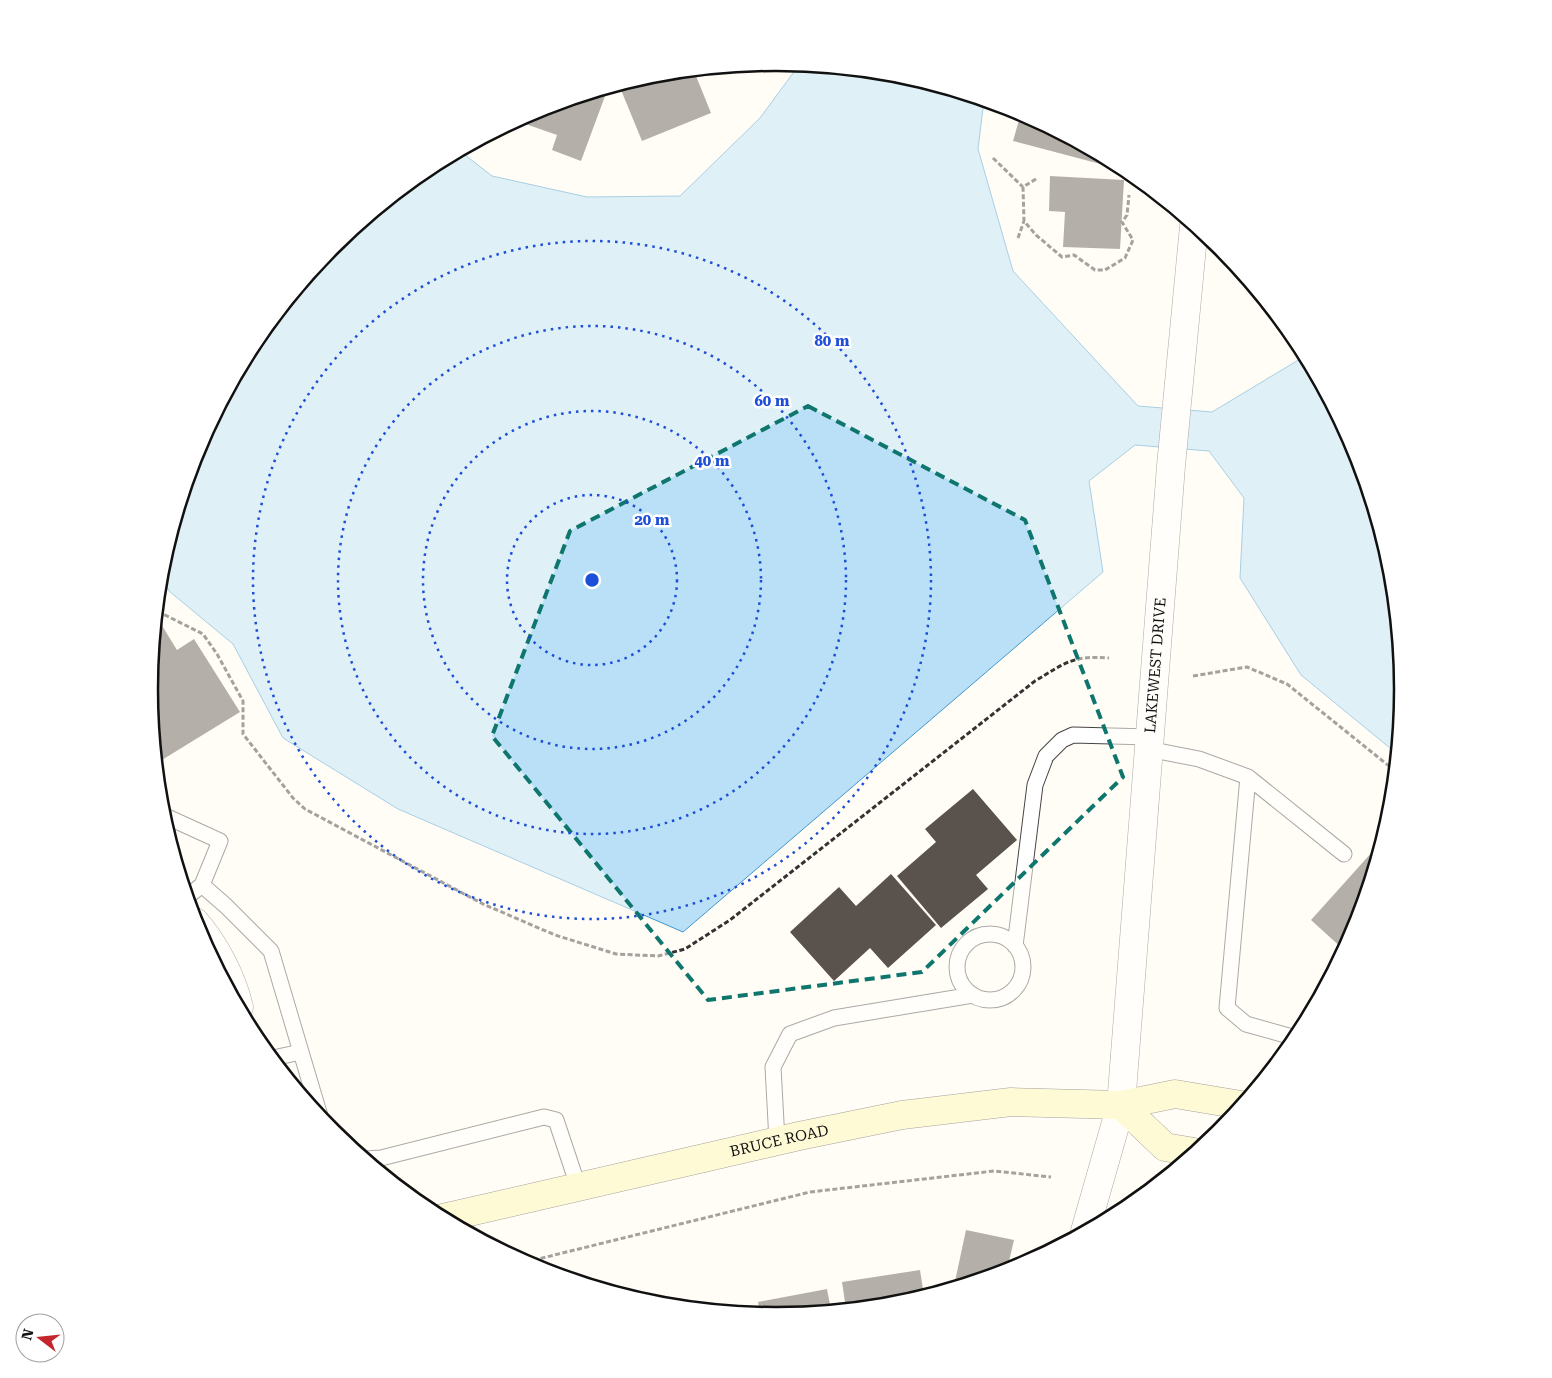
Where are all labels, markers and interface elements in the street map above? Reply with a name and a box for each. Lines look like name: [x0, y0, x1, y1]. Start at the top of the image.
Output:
text: 80 m: [814, 332, 850, 350]
text: 60 m: [754, 392, 790, 410]
text: 40 m: [694, 452, 730, 470]
text: 20 m: [634, 511, 670, 529]
centre of rings: [583, 571, 601, 589]
street label: LAKEWEST DRIVE: [1141, 597, 1170, 734]
street label: BRUCE ROAD: [728, 1121, 830, 1161]
north arrow: [15, 1313, 65, 1363]
text: N: [18, 1327, 37, 1342]

